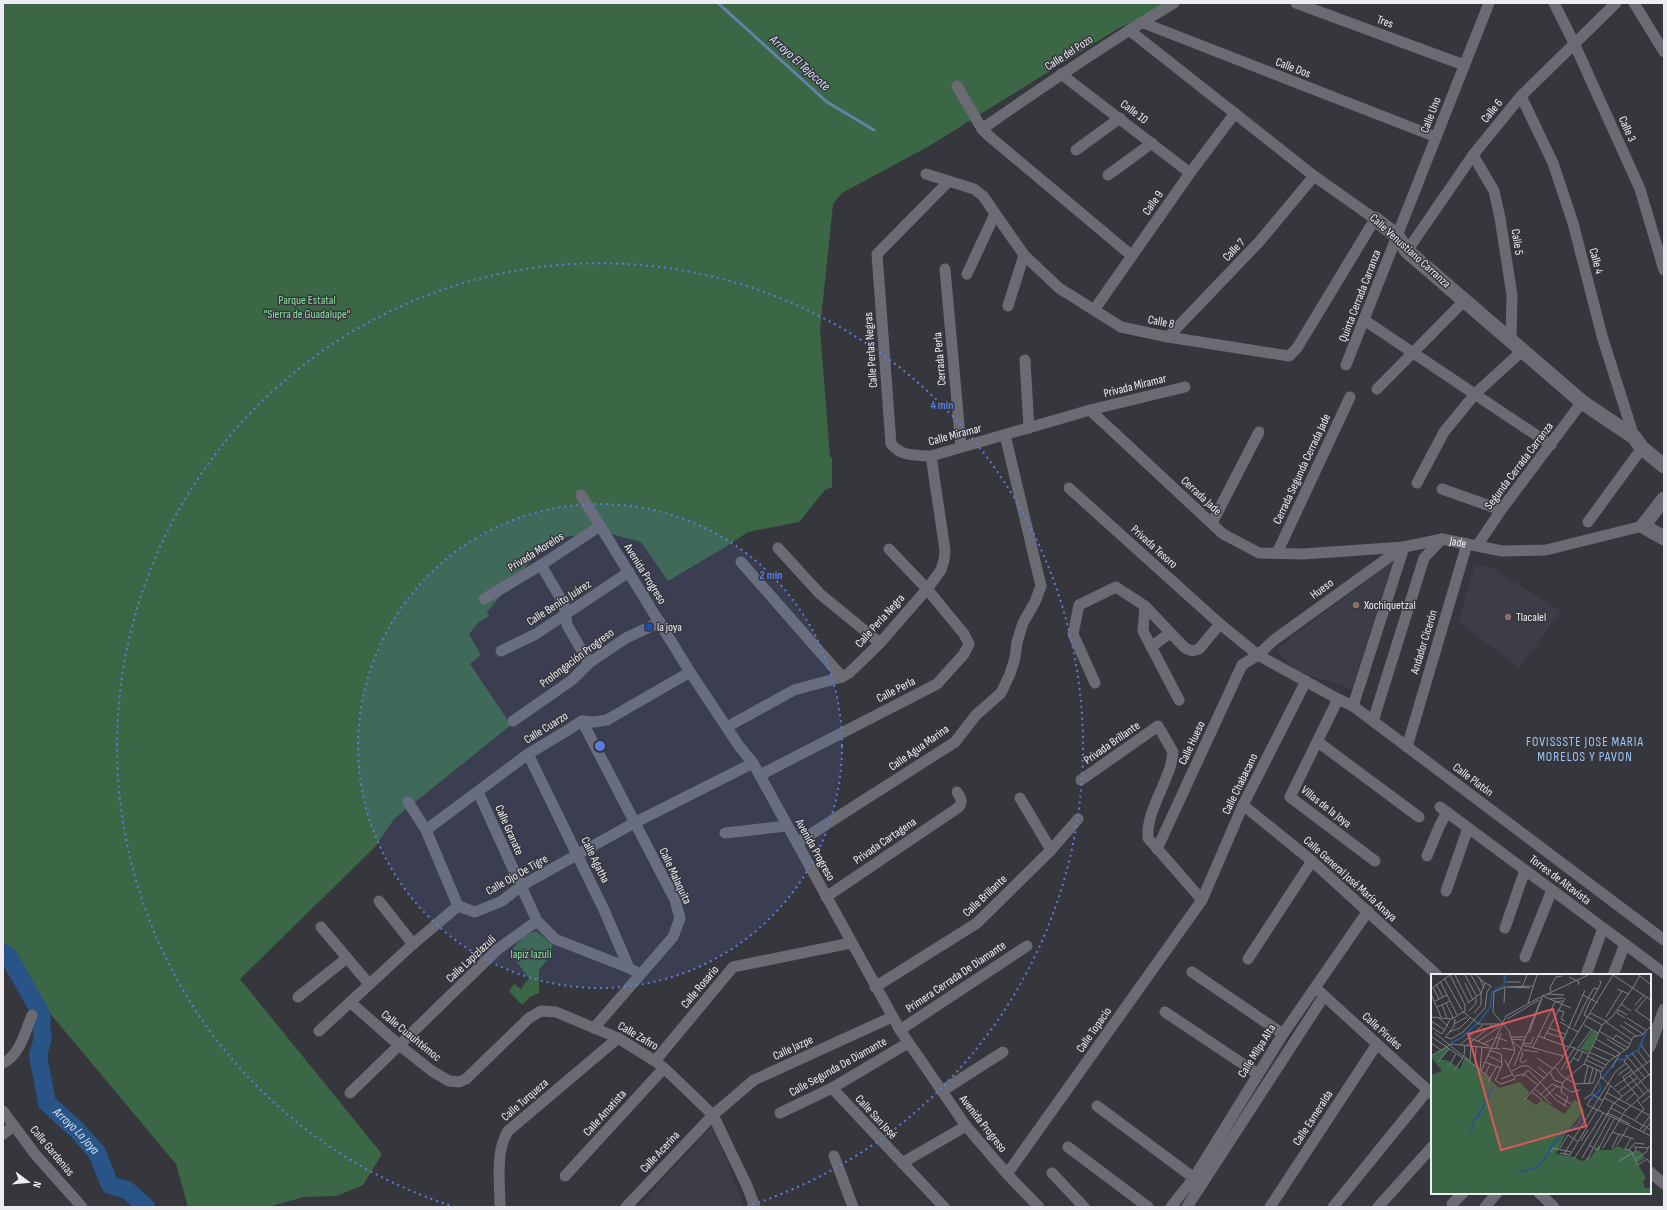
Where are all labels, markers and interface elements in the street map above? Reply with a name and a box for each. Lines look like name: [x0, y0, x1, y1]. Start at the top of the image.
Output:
street label: Tres: [1375, 12, 1395, 32]
water label: Arroyo El Tejocote: [766, 31, 834, 94]
street label: Calle del Pozo: [1042, 32, 1096, 74]
street label: Calle Dos: [1273, 54, 1313, 82]
street label: Calle Uno: [1417, 95, 1445, 135]
street label: Calle 6: [1478, 96, 1506, 126]
street label: Calle 10: [1117, 97, 1151, 127]
street label: Calle 3: [1615, 114, 1639, 144]
street label: Calle 9: [1139, 188, 1167, 218]
street label: Calle Venustiano Carranza: [1366, 211, 1454, 292]
street label: Calle 5: [1508, 228, 1526, 256]
street label: Calle 7: [1219, 235, 1249, 265]
street label: Calle 4: [1585, 246, 1607, 276]
street label: Quinta Cerrada Carranza: [1336, 247, 1385, 344]
park label: Parque Estatal "Sierra de Guadalupe": [264, 293, 350, 322]
street label: Calle Perlas Negras: [861, 312, 881, 388]
street label: Calle 8: [1146, 312, 1176, 332]
street label: Cerrada Perla: [930, 331, 950, 386]
street label: Privada Miramar: [1102, 371, 1169, 401]
text: 4 min: [930, 398, 954, 413]
street label: Cerrada Segunda Cerrada Jade: [1270, 411, 1334, 527]
street label: Segunda Cerrada Carranza: [1481, 419, 1557, 513]
street label: Calle Miramar: [927, 421, 984, 449]
street label: Cerrada Jade: [1177, 473, 1225, 519]
street label: Privada Tesoro: [1128, 522, 1181, 572]
street label: Privada Morelos: [505, 529, 567, 575]
street label: Jade: [1447, 533, 1468, 551]
street label: Avenida Progreso: [620, 540, 670, 607]
text: 2 min: [760, 568, 782, 583]
street label: Calle Benito Juárez: [524, 576, 595, 629]
street label: Hueso: [1307, 576, 1337, 602]
street label: Calle Perla Negra: [852, 591, 908, 651]
place label: Xochiquetzal: [1363, 598, 1416, 613]
marker: Xochiquetzal: [1351, 600, 1361, 610]
street label: Andador Cicerón: [1407, 608, 1441, 677]
place label: Tlacalel: [1516, 610, 1546, 625]
marker: Tlacalel: [1503, 612, 1513, 622]
place label: la joya: [657, 620, 682, 635]
marker: la joya: [644, 622, 654, 632]
street label: Prolongación Progreso: [537, 625, 617, 691]
street label: Calle Perla: [874, 674, 918, 706]
street label: Calle Cuarzo: [521, 709, 571, 747]
street label: Privada Brillante: [1081, 718, 1143, 768]
street label: Calle Hueso: [1175, 719, 1209, 767]
street label: Calle Agua Marina: [886, 721, 952, 774]
district label: FOVISSSTE JOSE MARIA MORELOS Y PAVON: [1526, 734, 1644, 765]
centre of rings: [593, 739, 607, 753]
street label: Calle Chabacano: [1219, 751, 1261, 817]
street label: Calle Platón: [1450, 760, 1496, 800]
street label: Villas de la Joya: [1298, 783, 1354, 832]
street label: Calle Granate: [491, 803, 527, 858]
street label: Privada Cartagena: [851, 814, 920, 868]
street label: Avenida Progreso: [791, 815, 838, 884]
street label: Calle General José María Anaya: [1300, 833, 1400, 925]
street label: Calle Agatha: [577, 835, 613, 886]
street label: Calle Malaquita: [655, 845, 695, 907]
street label: Calle Ojo De Tigre: [483, 851, 551, 899]
street label: Torres de Altavista: [1526, 852, 1594, 908]
street label: Calle Brillante: [960, 872, 1010, 920]
street label: Calle Lapizlazuli: [443, 932, 499, 986]
street label: Primera Cerrada De Diamante: [903, 938, 1009, 1016]
park label: lapiz lazuli: [510, 947, 552, 962]
street label: Calle Rosario: [678, 963, 722, 1011]
inset map: [1431, 974, 1651, 1194]
street label: Calle Topacio: [1073, 1004, 1115, 1056]
street label: Calle Cuauhtémoc: [378, 1007, 444, 1065]
street label: Calle Pirules: [1359, 1009, 1405, 1053]
street label: Calle Zafiro: [615, 1018, 661, 1054]
street label: Calle Milpa Alta: [1235, 1021, 1280, 1081]
street label: Calle Jazpe: [771, 1032, 816, 1064]
street label: Calle Segunda De Diamante: [787, 1034, 890, 1100]
street label: Calle Turqueza: [498, 1075, 552, 1125]
street label: Calle Amatista: [580, 1086, 630, 1139]
street label: Calle Esmeralda: [1290, 1087, 1337, 1148]
street label: Calle San José: [852, 1092, 900, 1142]
street label: Avenida Progreso: [955, 1092, 1010, 1156]
water label: Arroyo La Joya: [49, 1103, 103, 1158]
street label: Calle Gardenias: [27, 1123, 77, 1179]
street label: Calle Acerina: [637, 1128, 683, 1176]
north arrow: [8, 1162, 48, 1202]
text: N: [30, 1180, 44, 1189]

